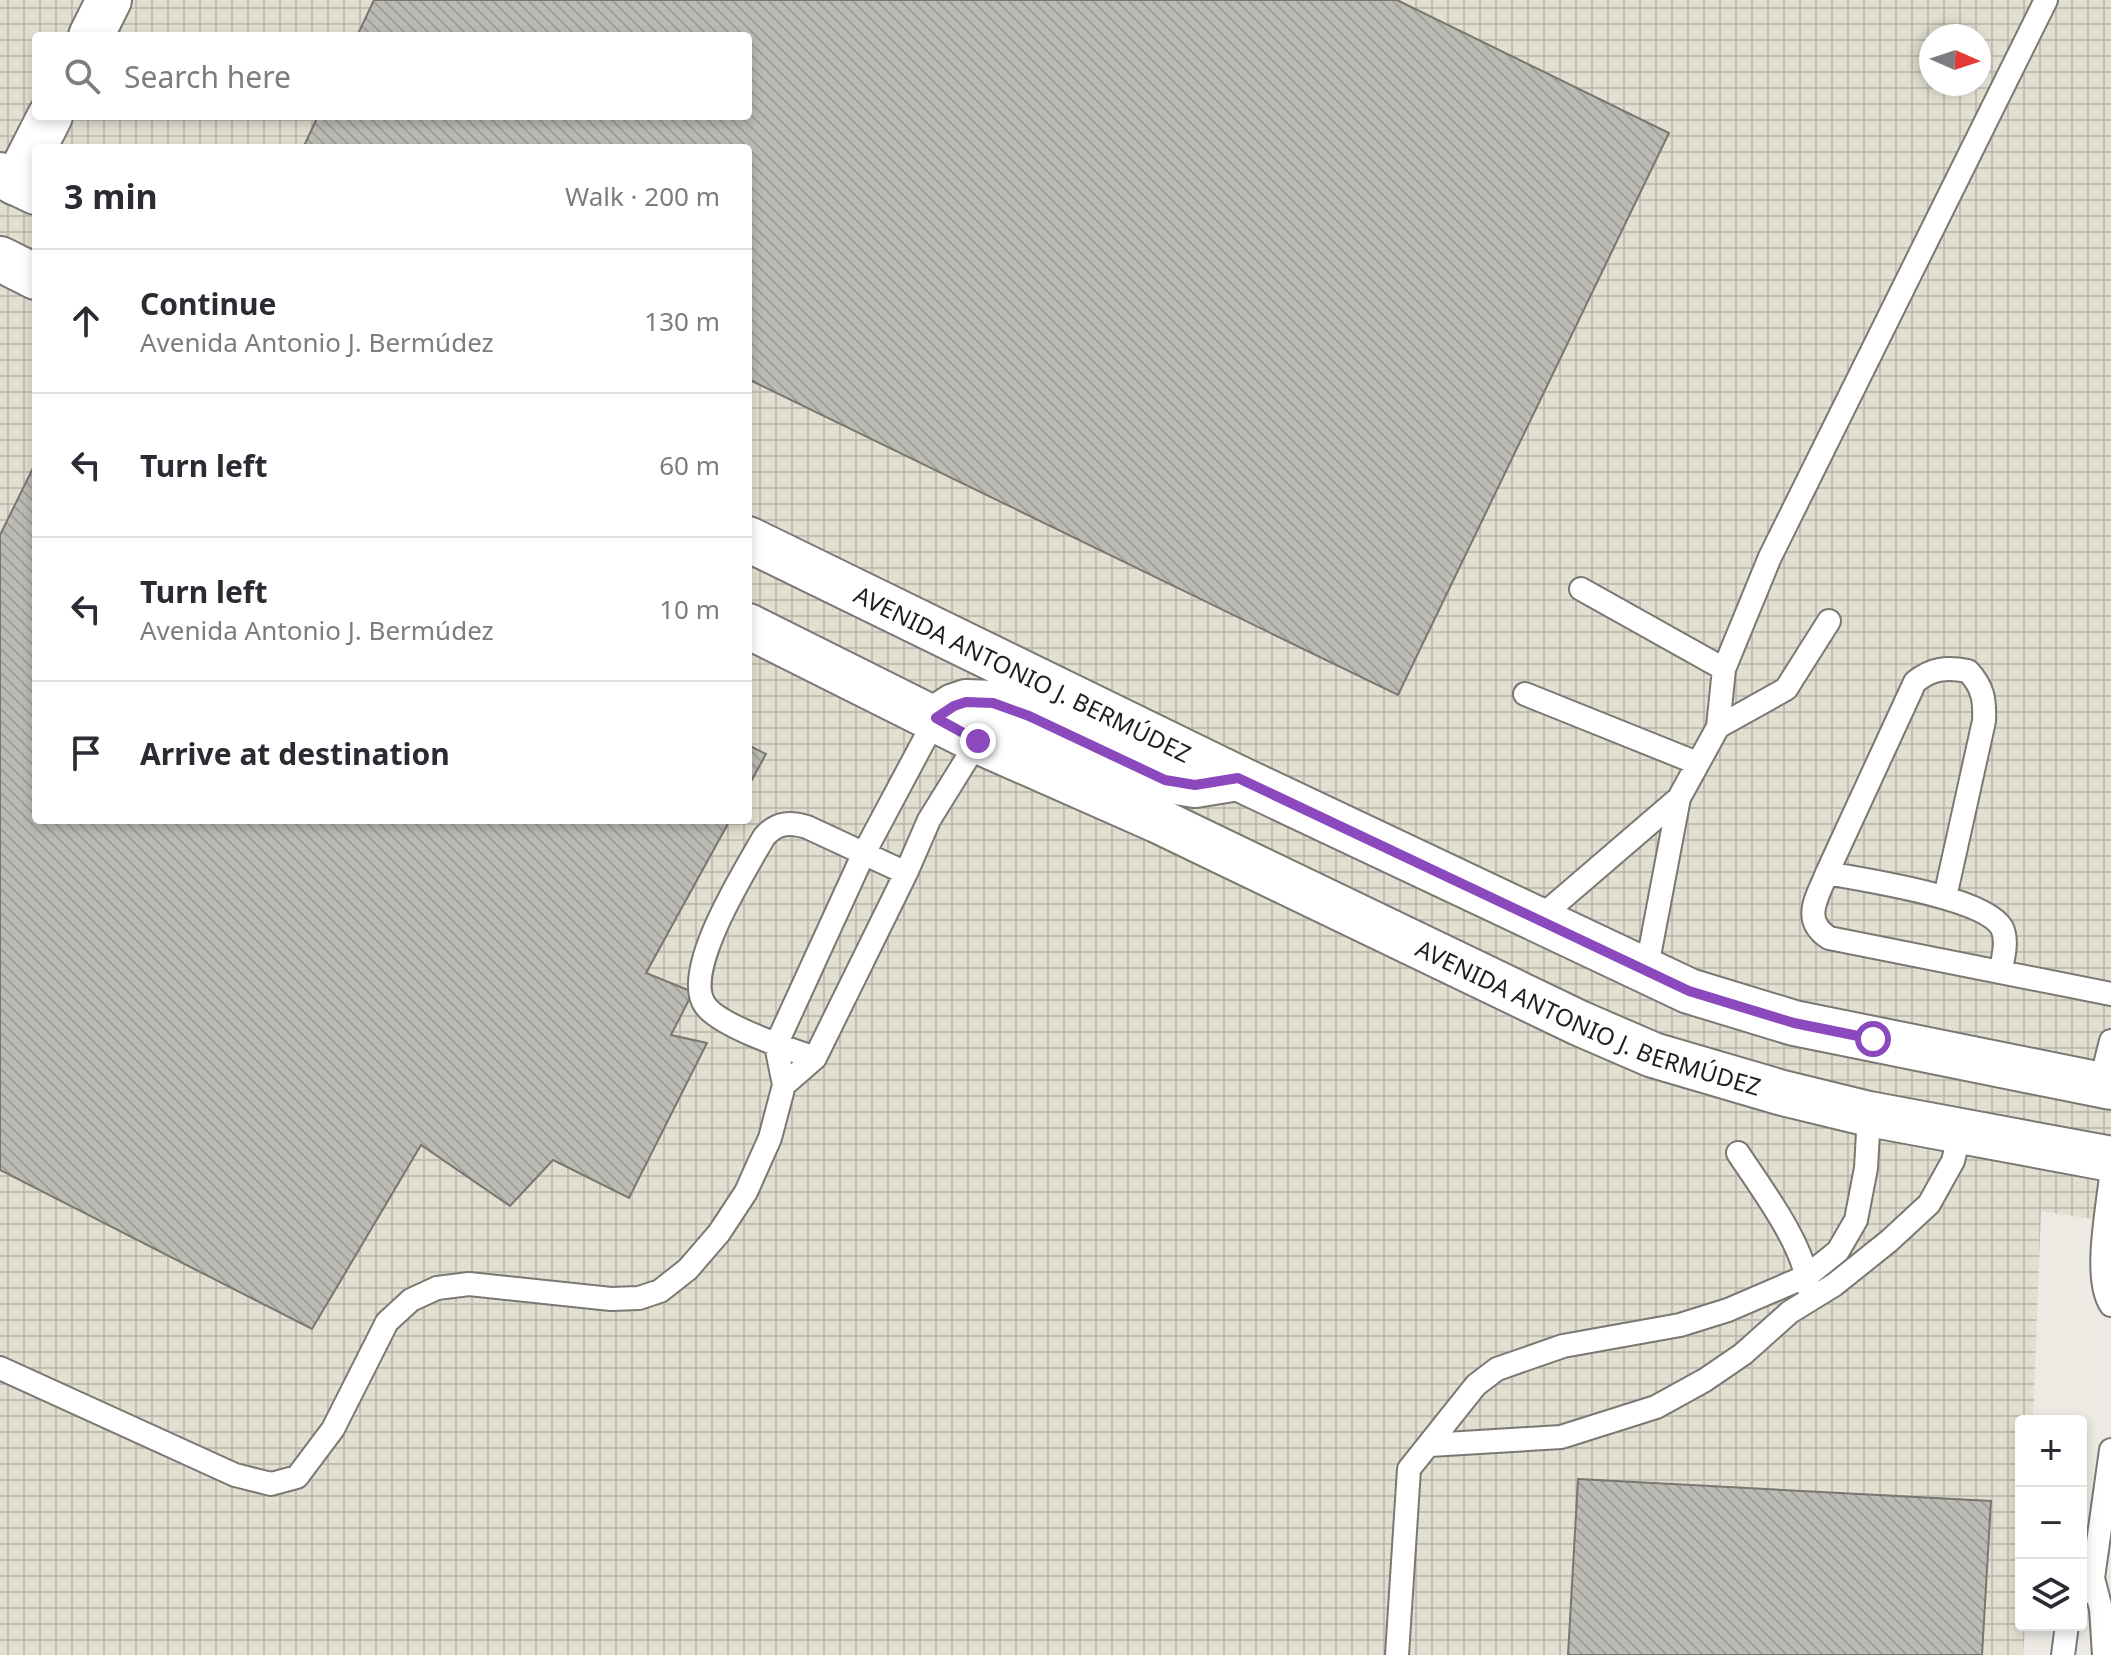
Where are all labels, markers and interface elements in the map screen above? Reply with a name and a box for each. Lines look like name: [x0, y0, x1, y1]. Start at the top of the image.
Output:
north arrow: [1919, 24, 1991, 96]
search box: [32, 32, 752, 120]
icon: search: [60, 54, 104, 98]
text: Search here: [124, 56, 291, 97]
text: 3 min: [64, 173, 158, 219]
text: Walk · 200 m: [565, 178, 720, 214]
text: Continue: [140, 283, 276, 324]
icon: ahead: [64, 299, 108, 343]
text: 130 m: [644, 303, 720, 339]
text: Avenida Antonio J. Bermúdez: [140, 324, 494, 360]
icon: left: [64, 443, 108, 487]
text: Turn left: [140, 445, 268, 486]
text: 60 m: [659, 447, 720, 483]
text: Turn left: [140, 571, 268, 612]
street label: AVENIDA ANTONIO J. BERMÚDEZ: [849, 577, 1197, 769]
icon: left: [64, 587, 108, 631]
text: 10 m: [659, 591, 720, 627]
text: Avenida Antonio J. Bermúdez: [140, 612, 494, 648]
route end: [960, 723, 996, 759]
icon: arrive: [64, 731, 108, 775]
text: Arrive at destination: [140, 733, 450, 774]
street label: AVENIDA ANTONIO J. BERMÚDEZ: [1411, 931, 1765, 1102]
route start: [1855, 1021, 1891, 1057]
map controls: [2015, 1415, 2087, 1631]
button: +: [2015, 1415, 2087, 1487]
button: −: [2015, 1487, 2087, 1559]
button: layers: [2015, 1559, 2087, 1631]

